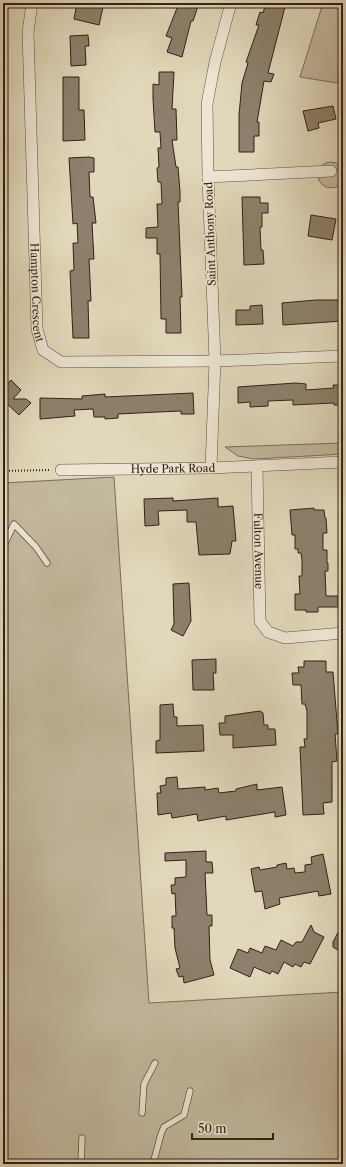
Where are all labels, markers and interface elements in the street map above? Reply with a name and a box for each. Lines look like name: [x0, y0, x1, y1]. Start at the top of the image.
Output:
street label: Saint Anthony Road: [201, 181, 219, 286]
street label: Hampton Crescent: [27, 243, 47, 344]
street label: Hyde Park Road: [131, 461, 216, 476]
street label: Fulton Avenue: [251, 513, 266, 589]
scale bar: [192, 1115, 273, 1141]
text: 50 m: [198, 1121, 227, 1136]

